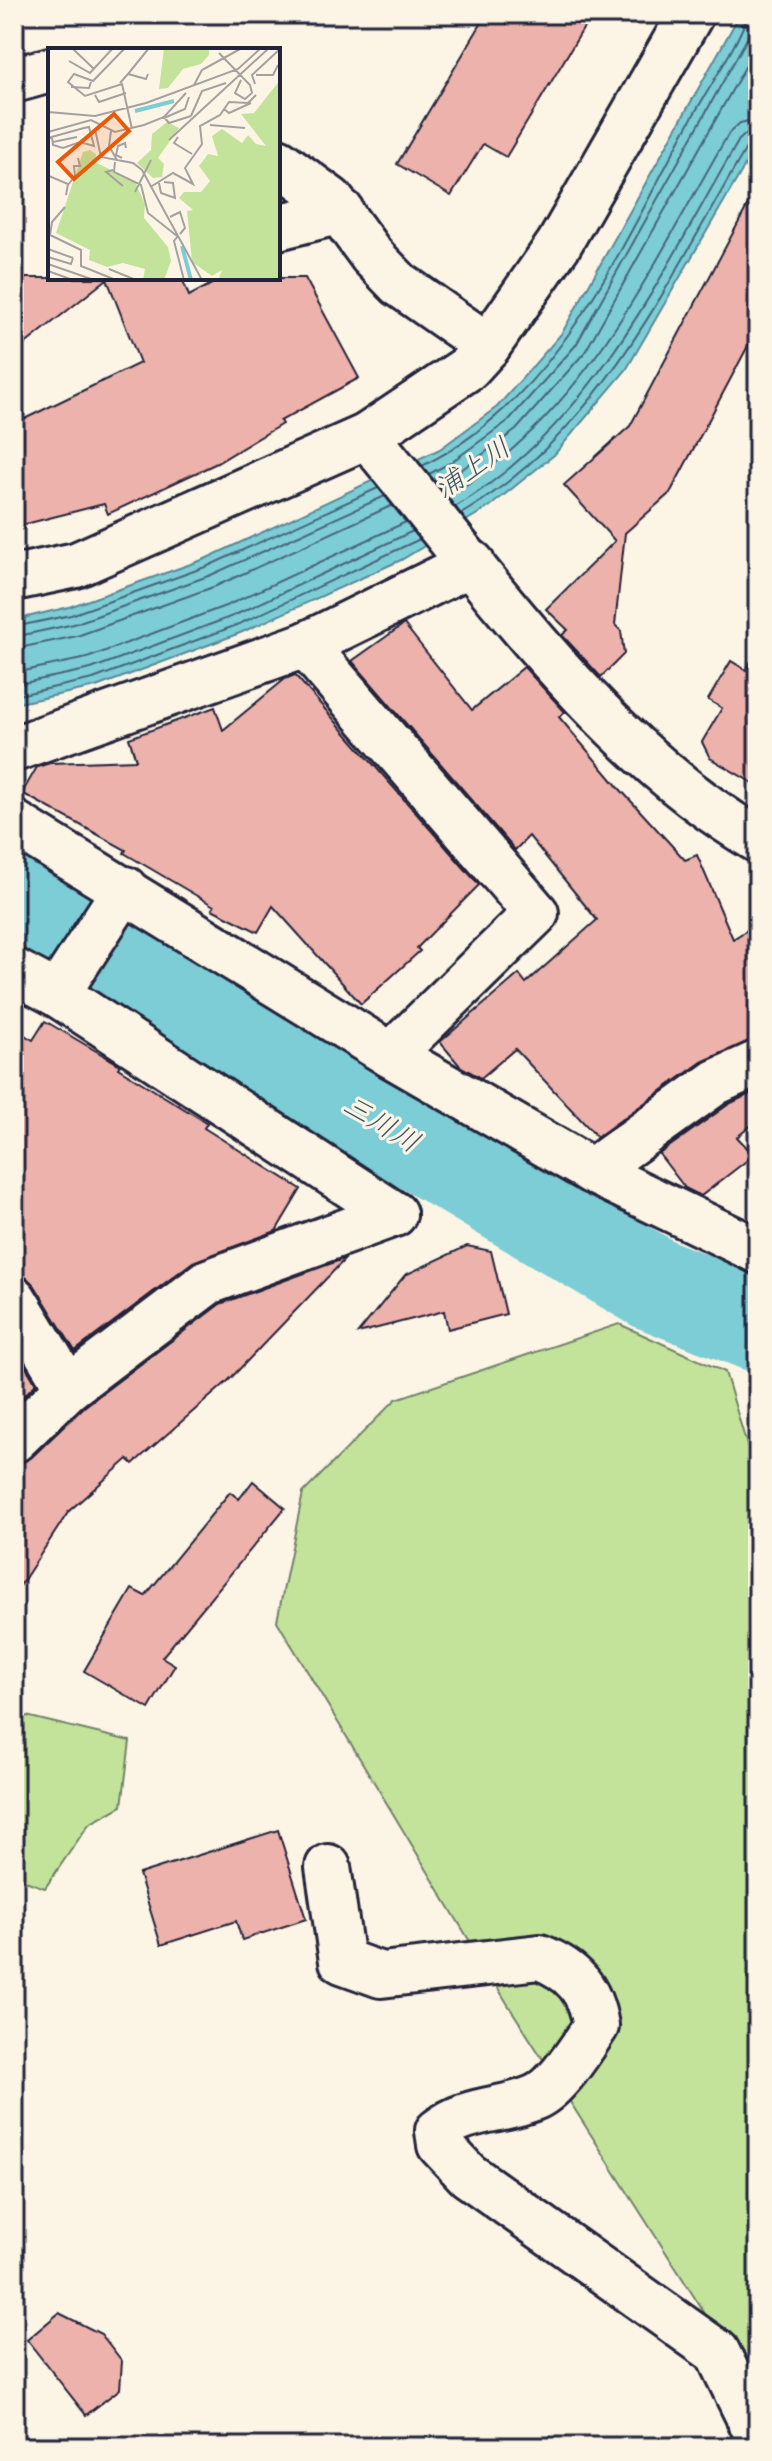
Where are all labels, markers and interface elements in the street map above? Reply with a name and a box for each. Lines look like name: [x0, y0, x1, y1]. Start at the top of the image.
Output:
inset map: [48, 48, 280, 280]
water label: 浦上川: [427, 429, 519, 508]
water label: 三川川: [335, 1086, 427, 1163]

